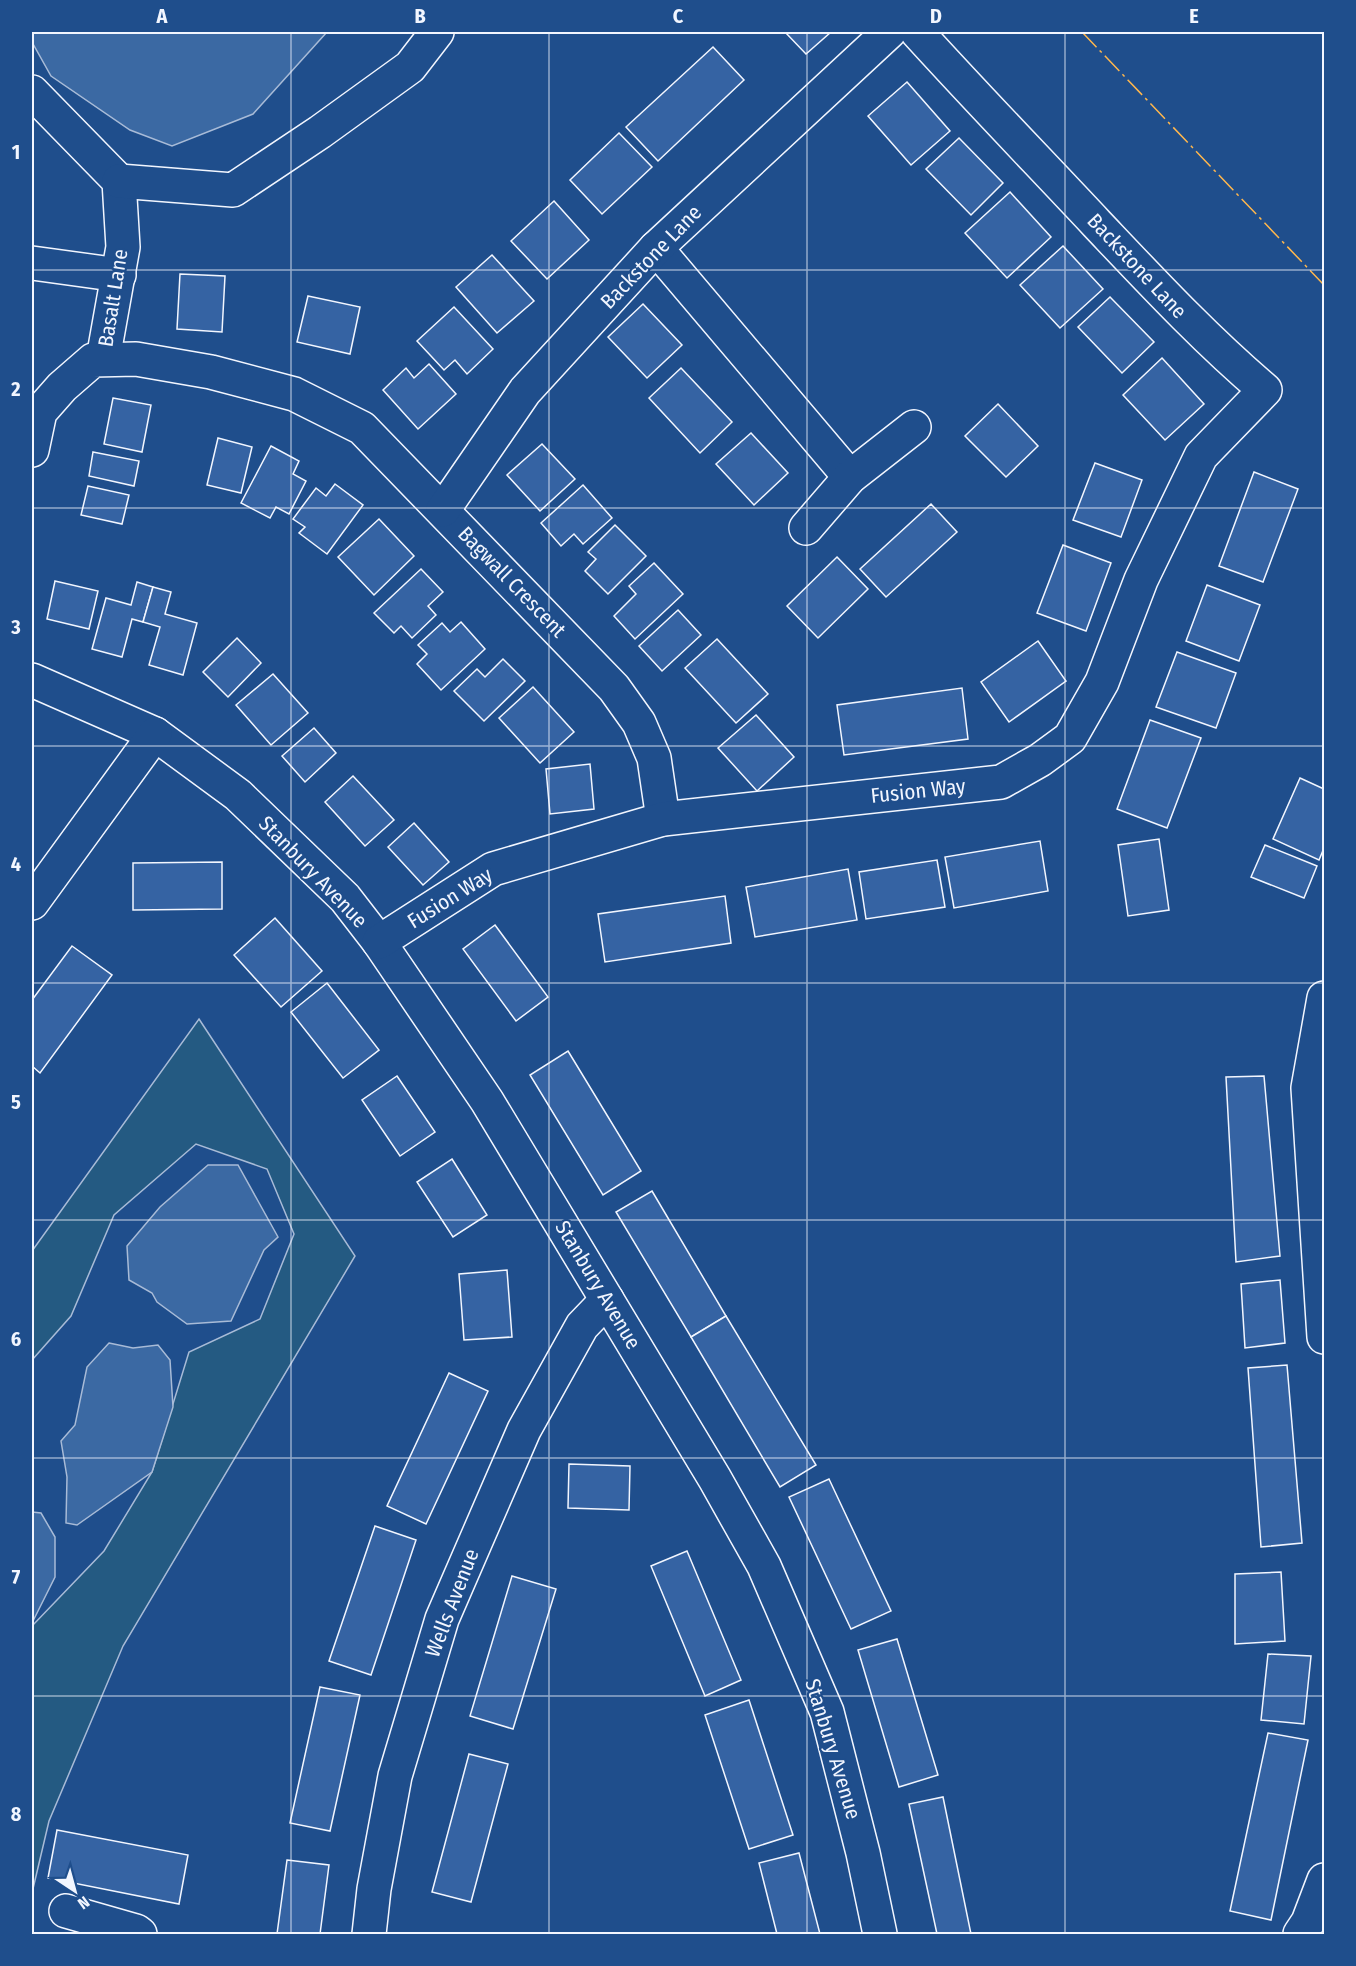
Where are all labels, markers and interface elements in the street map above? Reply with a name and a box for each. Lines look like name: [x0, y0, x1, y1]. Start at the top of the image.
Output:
text: A: [156, 4, 169, 28]
text: B: [414, 4, 426, 28]
text: C: [673, 4, 684, 28]
text: D: [930, 4, 942, 28]
text: E: [1189, 4, 1199, 28]
text: 1: [12, 140, 20, 164]
street label: Backstone Lane: [595, 200, 707, 314]
street label: Backstone Lane: [1082, 208, 1192, 324]
street label: Basalt Lane: [92, 247, 134, 349]
text: 2: [10, 377, 21, 401]
street label: Bagwall Crescent: [453, 521, 572, 643]
text: 3: [10, 615, 21, 639]
street label: Fusion Way: [869, 773, 967, 809]
street label: Stanbury Avenue: [253, 811, 373, 933]
text: 4: [11, 852, 21, 876]
street label: Fusion Way: [403, 861, 498, 934]
text: 5: [11, 1090, 21, 1114]
street label: Stanbury Avenue: [549, 1216, 647, 1354]
text: 6: [11, 1327, 21, 1351]
street label: Wells Avenue: [419, 1545, 485, 1661]
text: 7: [12, 1565, 21, 1589]
street label: Stanbury Avenue: [799, 1676, 867, 1822]
text: 8: [11, 1802, 22, 1826]
north arrow: [45, 1861, 105, 1921]
text: N: [74, 1892, 93, 1913]

